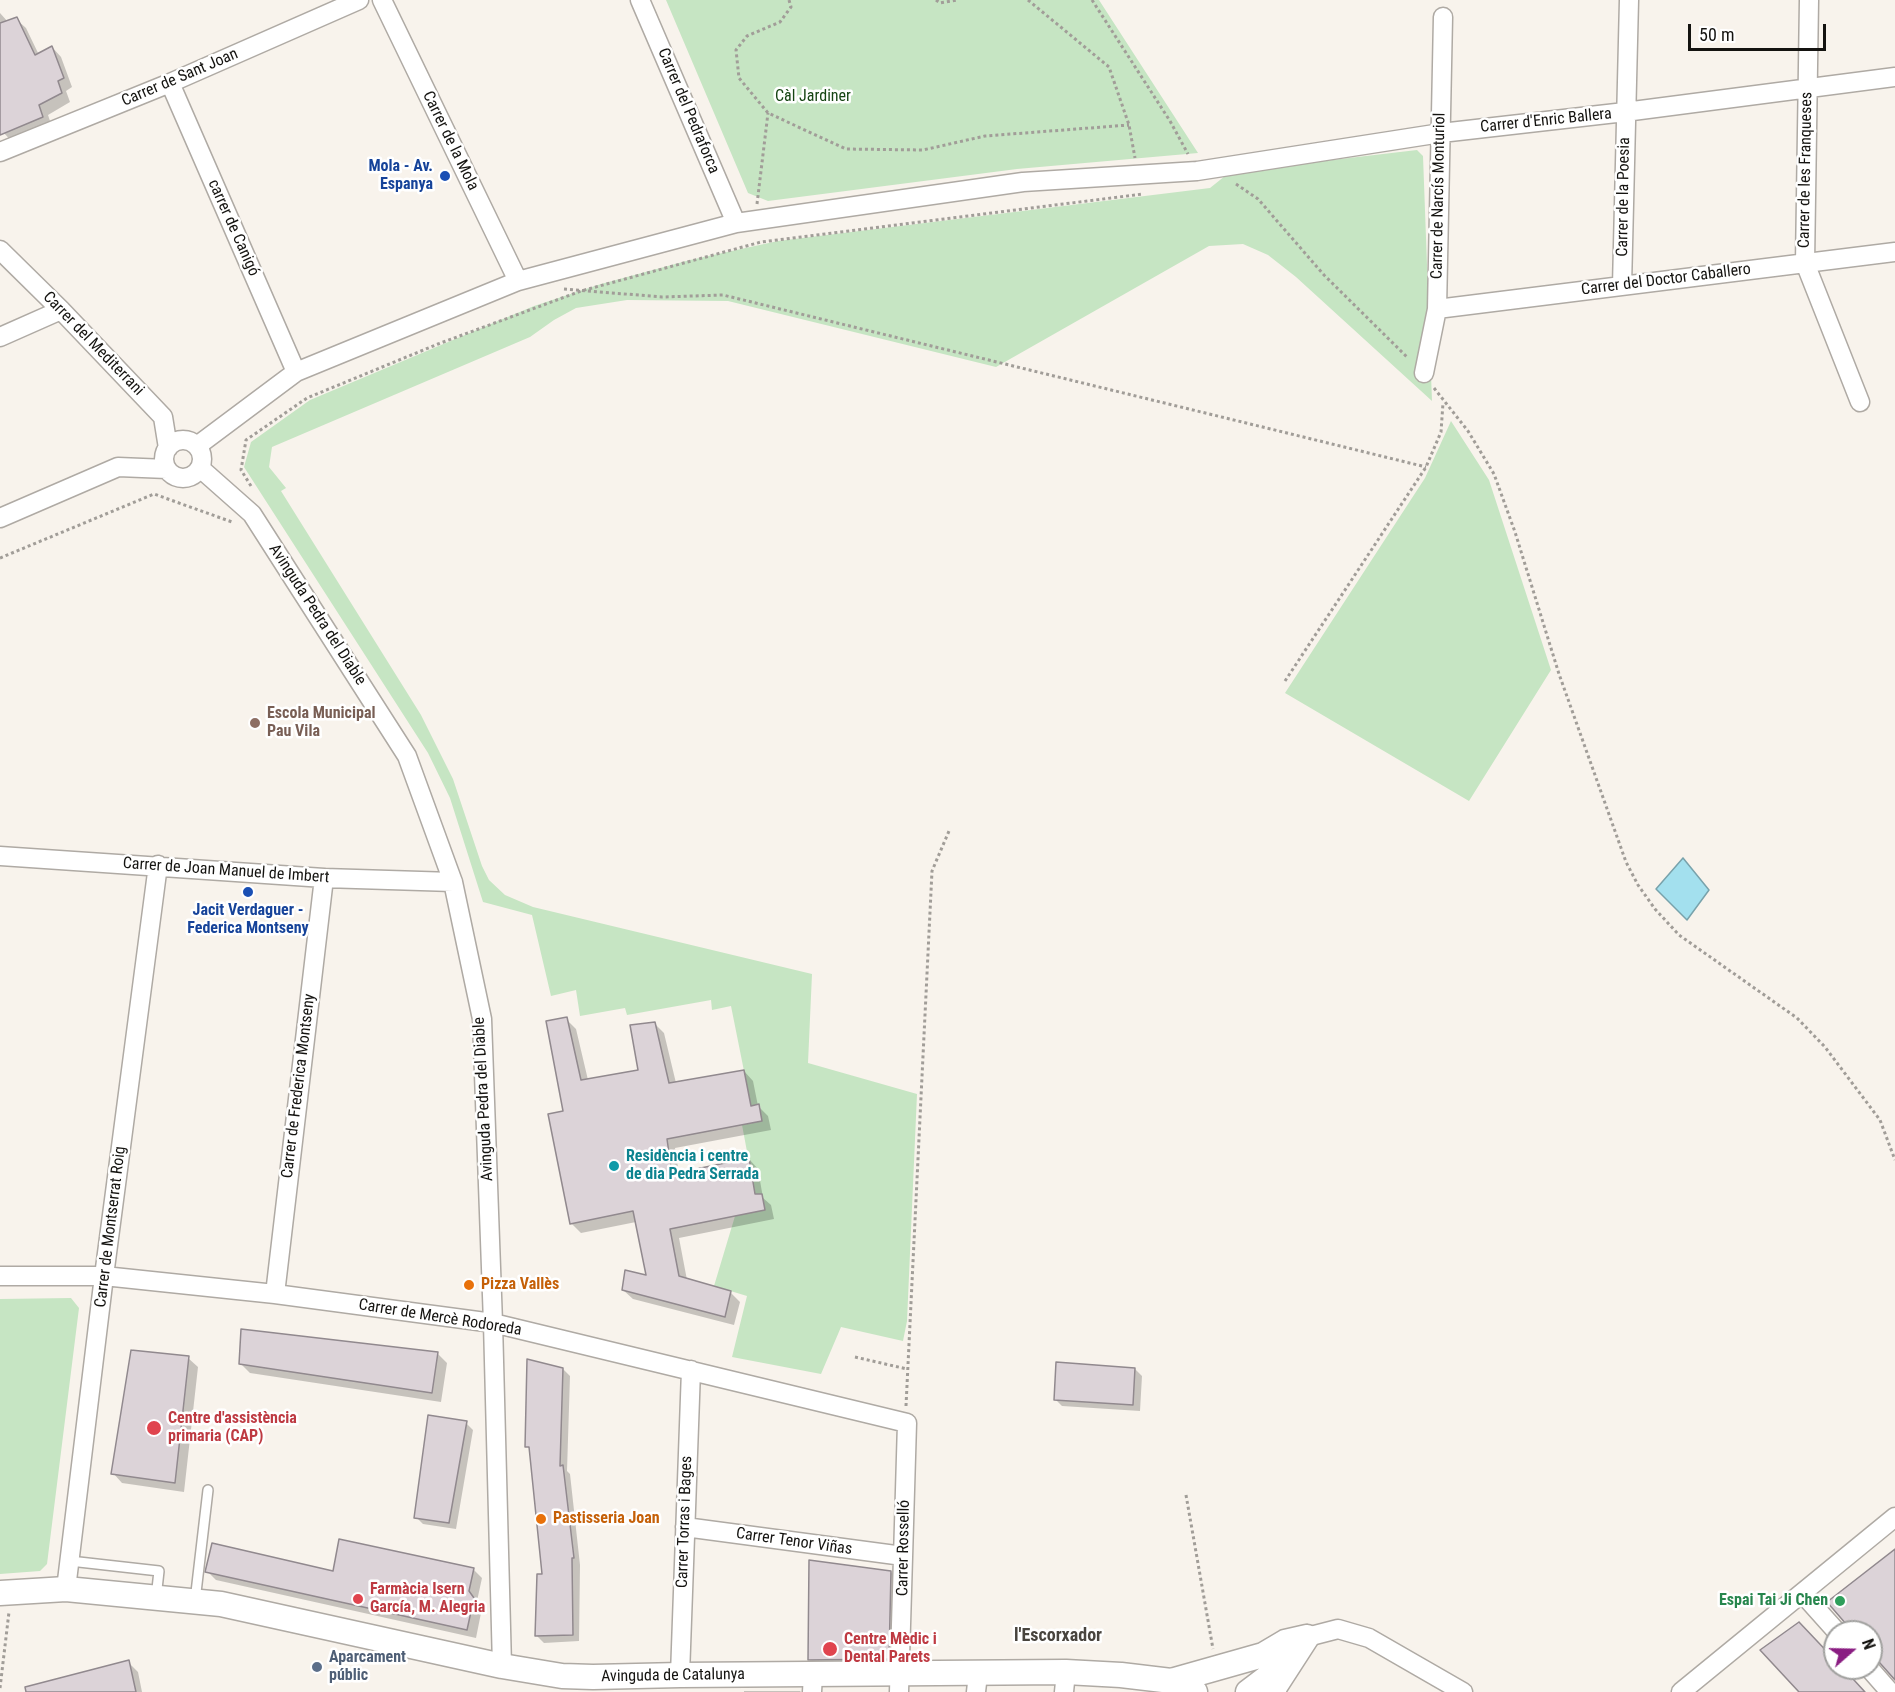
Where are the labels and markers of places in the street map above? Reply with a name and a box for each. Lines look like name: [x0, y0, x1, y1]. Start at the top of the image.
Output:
place label: Mola - Av. Espanya: [368, 157, 433, 195]
marker: Mola - Av. Espanya: [438, 169, 452, 183]
place label: Escola Municipal Pau Vila: [267, 704, 375, 742]
marker: Escola Municipal Pau Vila: [248, 716, 262, 730]
marker: Jacit Verdaguer - Federica Montseny: [241, 885, 255, 899]
place label: Jacit Verdaguer - Federica Montseny: [187, 901, 309, 939]
place label: Residència i centre de dia Pedra Serrada: [626, 1147, 759, 1185]
marker: Residència i centre de dia Pedra Serrada: [607, 1159, 621, 1173]
place label: Pizza Vallès: [481, 1275, 559, 1295]
marker: Pizza Vallès: [462, 1278, 476, 1292]
place label: Centre d'assistència primaria (CAP): [168, 1409, 297, 1447]
marker: Centre d'assistència primaria (CAP): [145, 1419, 163, 1437]
place label: Pastisseria Joan: [553, 1509, 660, 1529]
marker: Pastisseria Joan: [534, 1512, 548, 1526]
place label: Farmàcia Isern García, M. Alegria: [370, 1580, 485, 1618]
place label: Espai Tai Ji Chen: [1719, 1591, 1828, 1611]
marker: Farmàcia Isern García, M. Alegria: [351, 1592, 365, 1606]
marker: Espai Tai Ji Chen: [1833, 1594, 1847, 1608]
place label: Centre Mèdic i Dental Parets: [844, 1630, 937, 1668]
marker: Centre Mèdic i Dental Parets: [821, 1640, 839, 1658]
place label: Aparcament públic: [329, 1648, 406, 1686]
marker: Aparcament públic: [310, 1660, 324, 1674]

